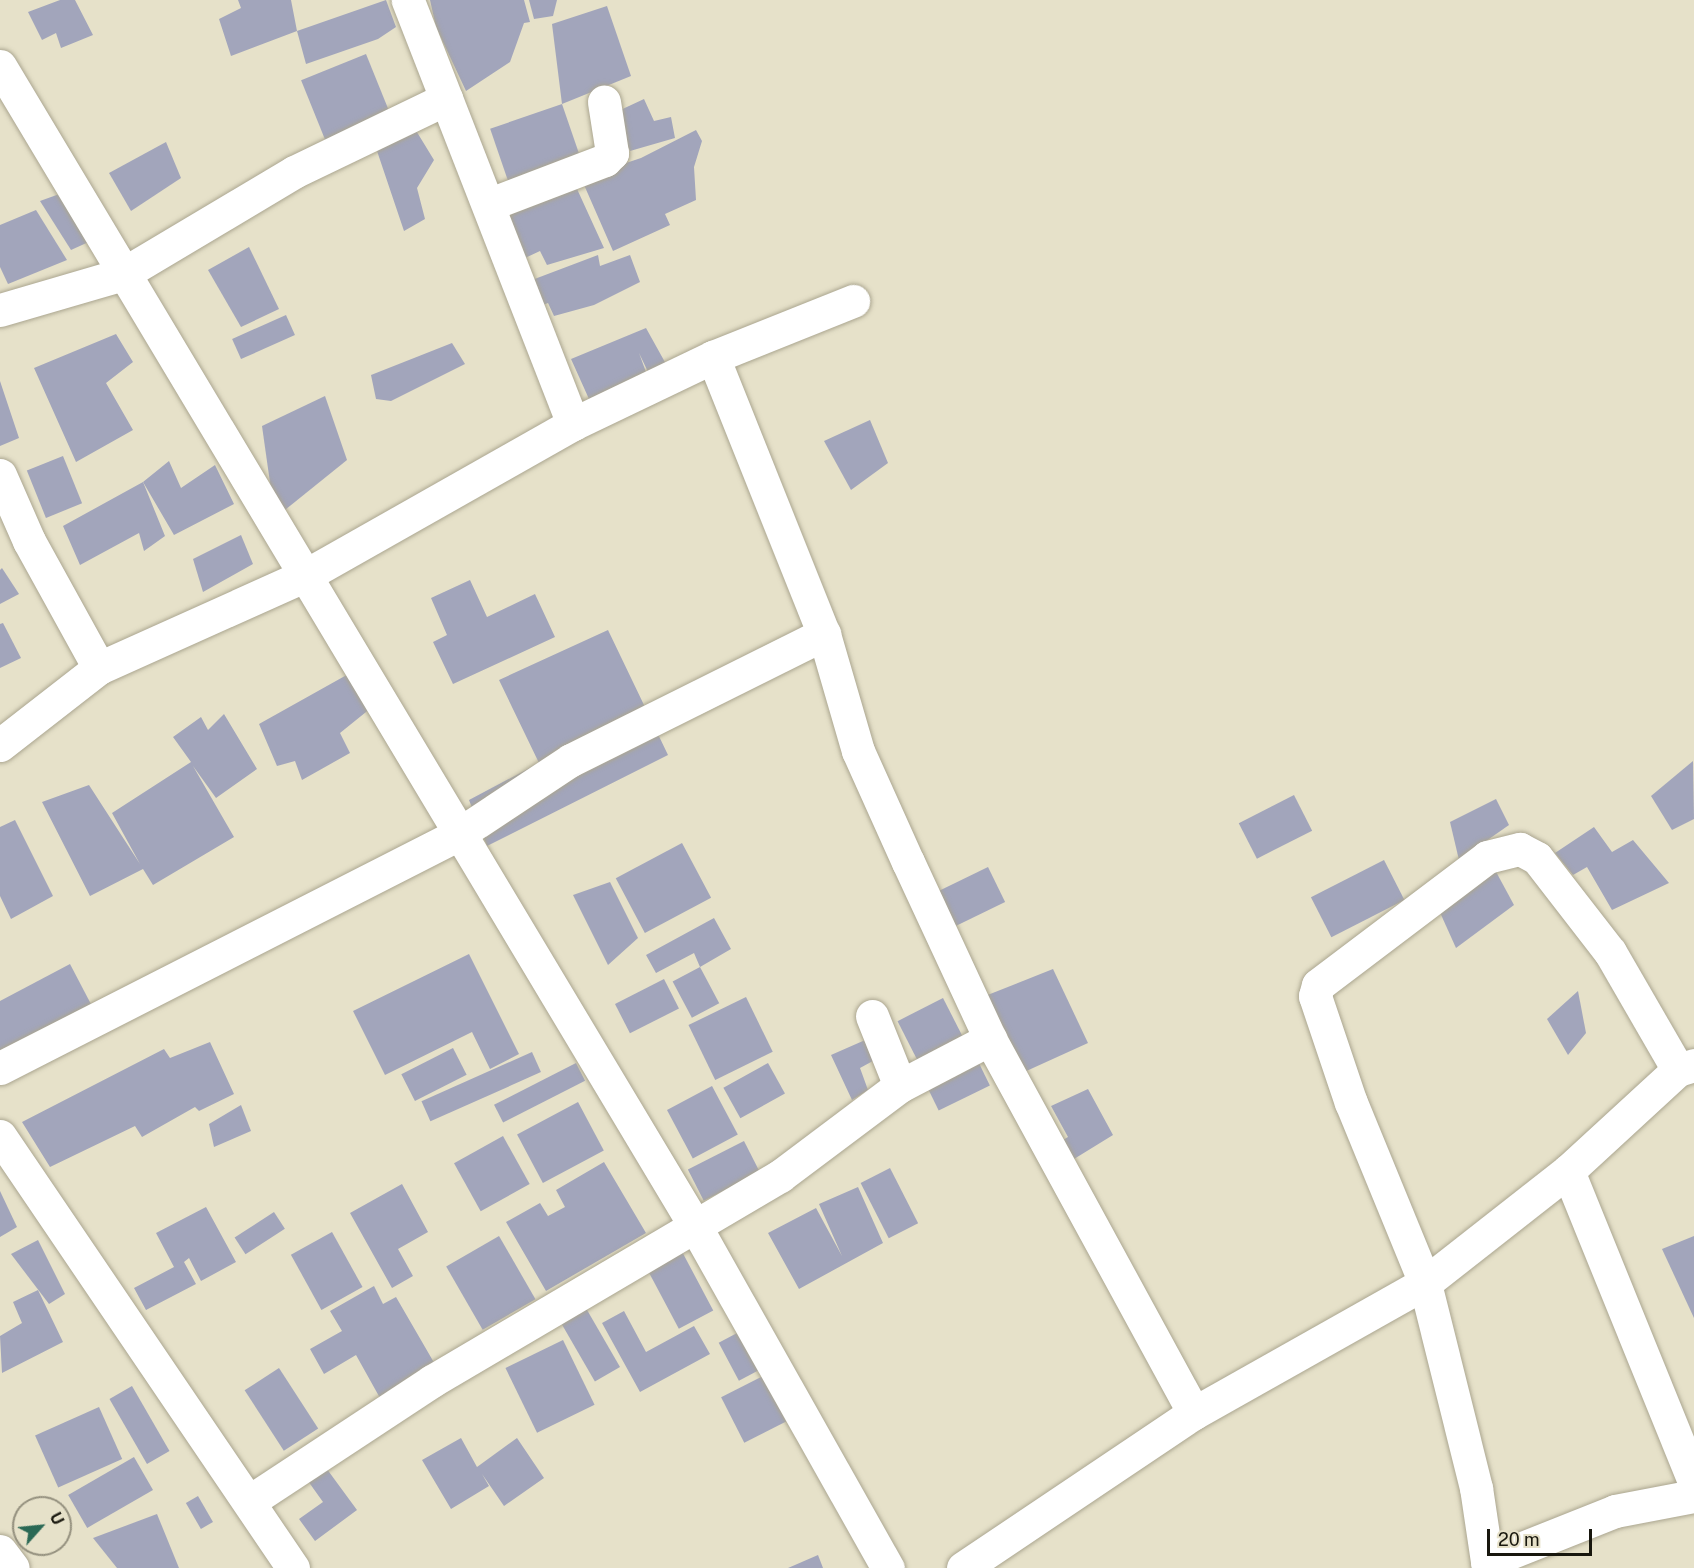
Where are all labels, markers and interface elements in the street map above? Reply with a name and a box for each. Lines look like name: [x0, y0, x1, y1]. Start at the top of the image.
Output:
north arrow: [12, 1496, 72, 1556]
text: U: [46, 1509, 68, 1528]
scale bar: [1490, 1517, 1595, 1555]
text: 20 m: [1498, 1529, 1540, 1550]

